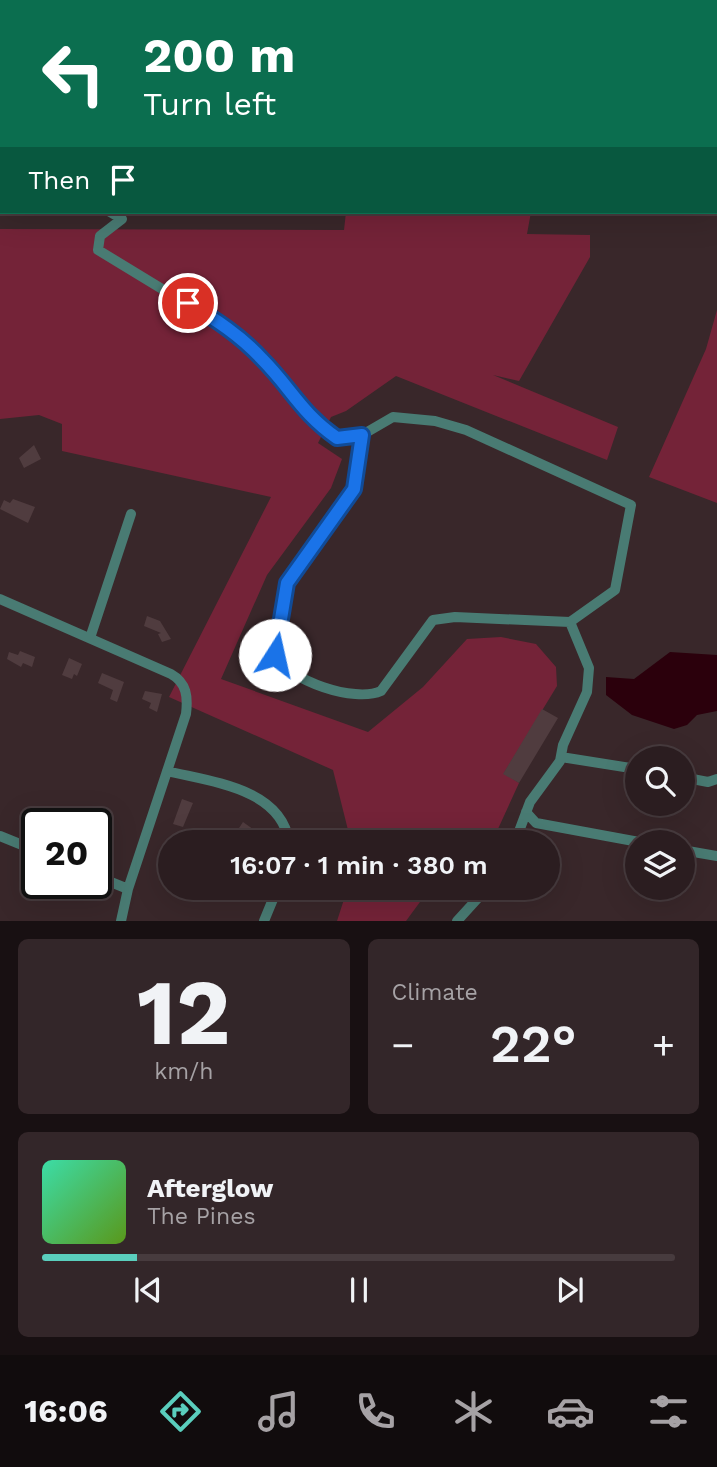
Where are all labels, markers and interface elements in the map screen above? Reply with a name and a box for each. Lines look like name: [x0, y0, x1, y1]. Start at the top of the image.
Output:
text: 200 m: [143, 26, 295, 84]
icon: left: [28, 28, 119, 119]
text: Turn left: [143, 85, 276, 123]
icon: arrive: [104, 161, 142, 199]
text: Then: [28, 165, 90, 195]
pin: [158, 273, 218, 333]
icon: arrive: [169, 284, 207, 322]
position arrow: [238, 618, 312, 692]
map controls: [625, 746, 695, 900]
button: search: [625, 746, 695, 816]
speed limit sign: 20: [21, 808, 112, 899]
button: layers: [625, 830, 695, 900]
text: 16:07 · 1 min · 380 m: [230, 850, 488, 880]
text: 12: [137, 959, 230, 1066]
text: Climate: [392, 979, 478, 1006]
text: 22°: [490, 1014, 577, 1075]
text: −: [392, 1023, 414, 1067]
text: +: [652, 1023, 675, 1067]
text: km/h: [154, 1058, 213, 1085]
text: Afterglow: [147, 1173, 273, 1203]
text: The Pines: [147, 1203, 256, 1230]
icon: previous: [129, 1271, 167, 1309]
icon: pause: [340, 1271, 378, 1309]
icon: next: [551, 1271, 589, 1309]
icon: directions: [156, 1387, 205, 1436]
icon: music: [254, 1387, 303, 1436]
icon: phone: [351, 1387, 400, 1436]
icon: climate: [449, 1387, 498, 1436]
icon: car: [546, 1387, 595, 1436]
icon: filters: [644, 1387, 693, 1436]
text: 16:06: [24, 1392, 108, 1430]

